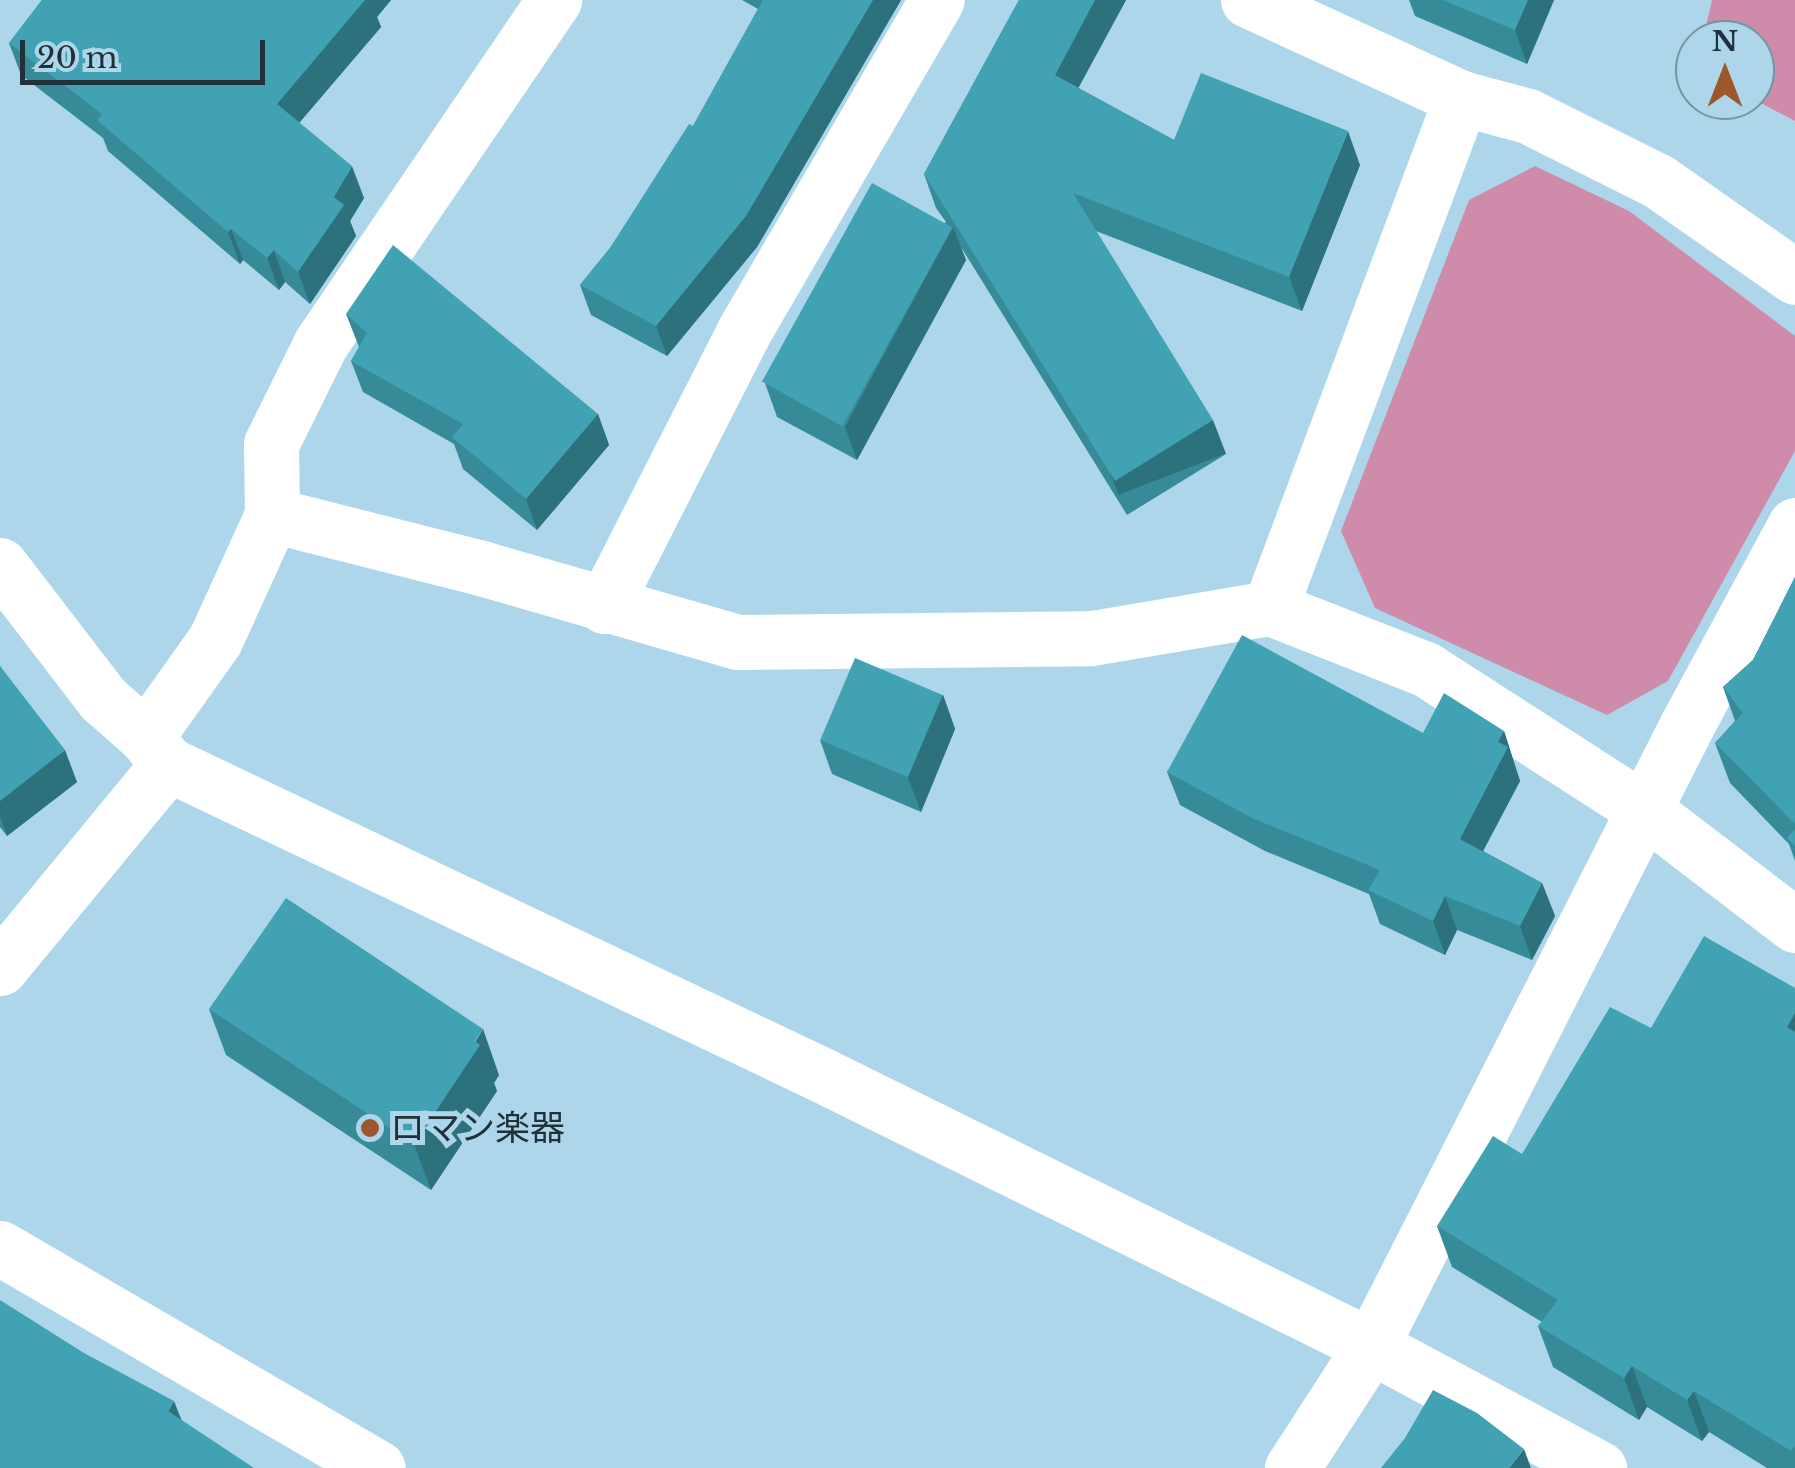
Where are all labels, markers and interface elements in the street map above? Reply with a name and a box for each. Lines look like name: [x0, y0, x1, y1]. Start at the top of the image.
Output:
scale bar: [25, 20, 270, 82]
north arrow: [1675, 20, 1775, 120]
text: N: [1712, 24, 1738, 59]
text: 20 m: [37, 39, 118, 76]
place label: ロマン楽器: [390, 1107, 565, 1149]
marker: ロマン楽器: [359, 1117, 381, 1139]

